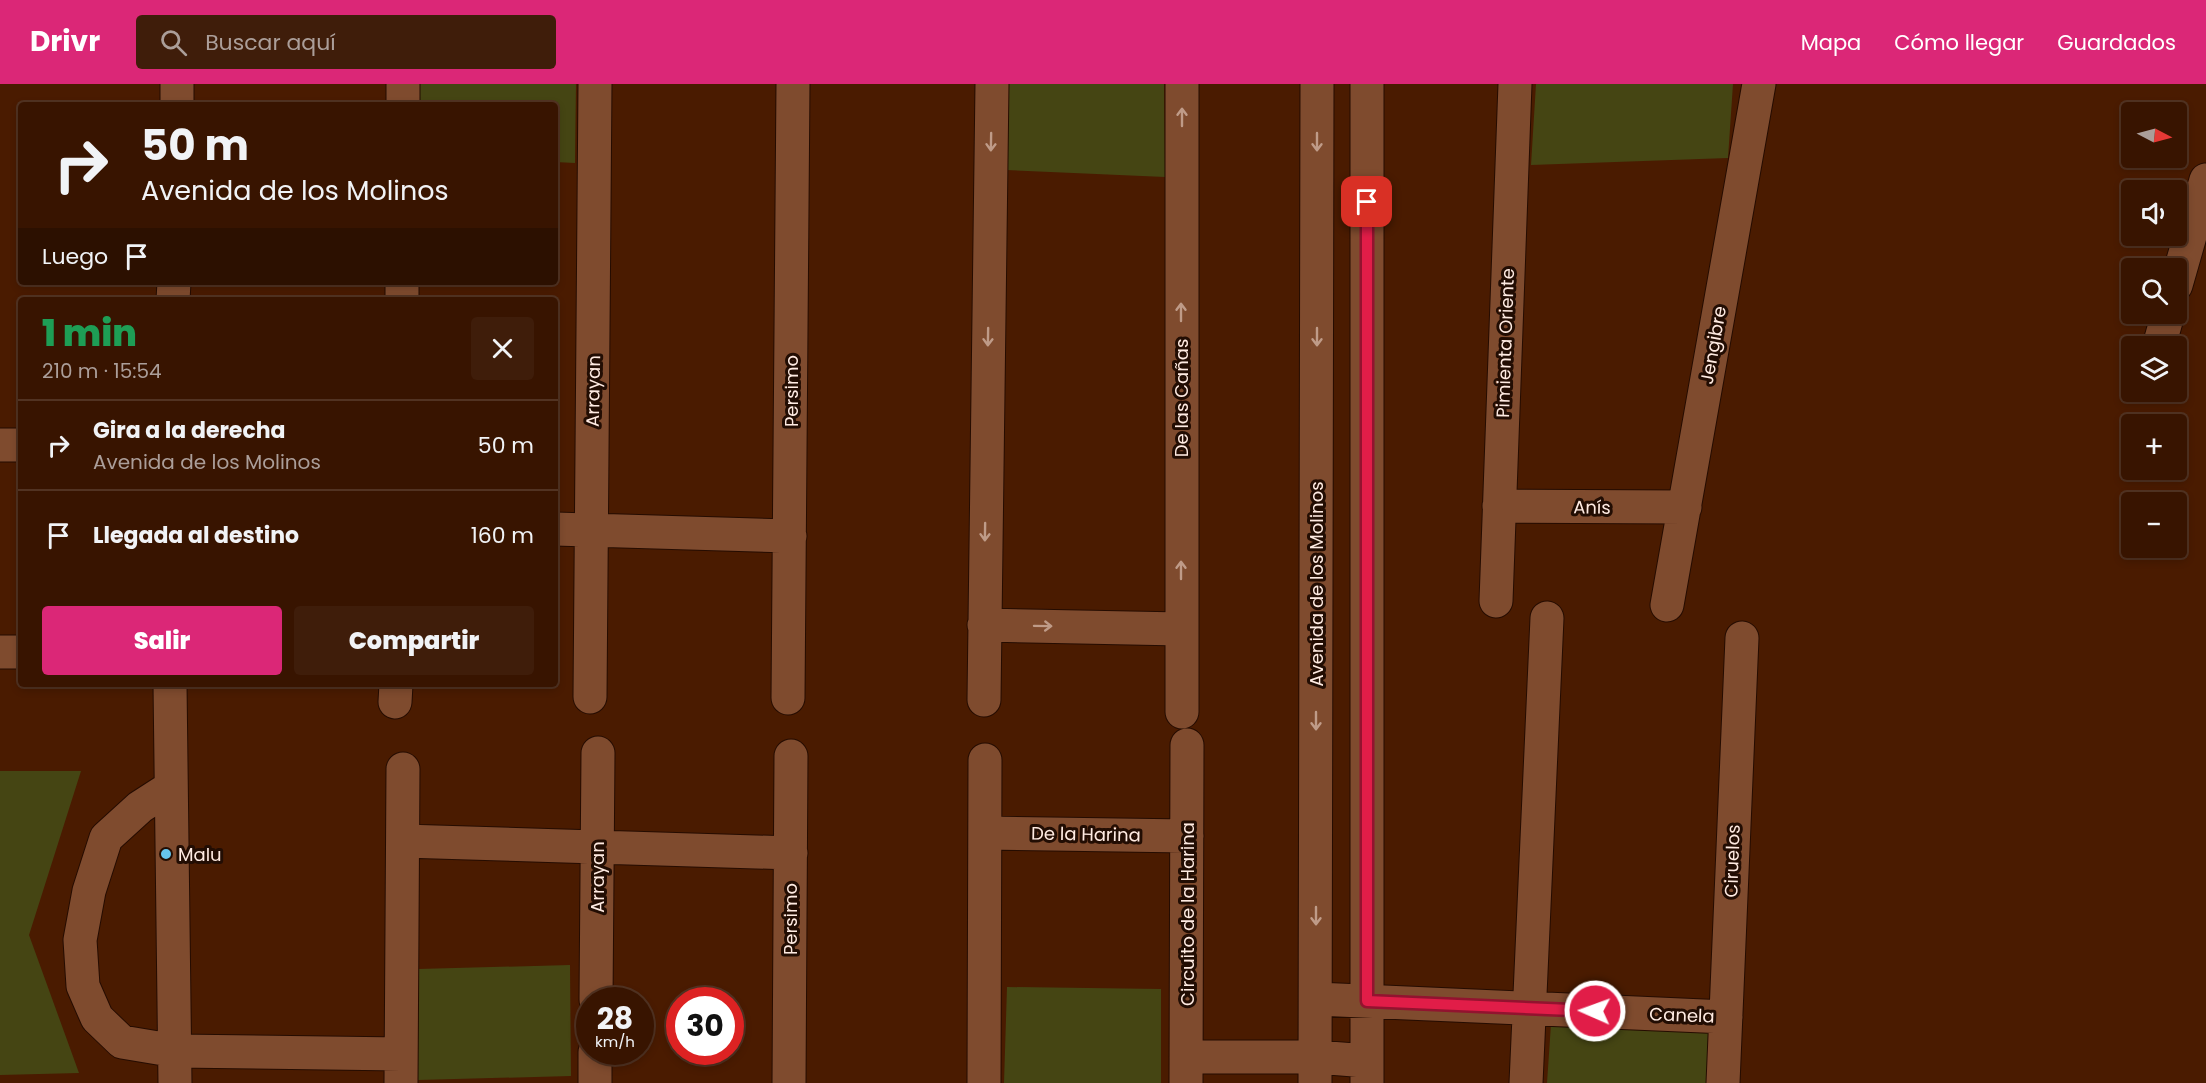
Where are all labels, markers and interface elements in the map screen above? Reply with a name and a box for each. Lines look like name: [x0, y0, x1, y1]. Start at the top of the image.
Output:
search box: [136, 15, 556, 69]
text: Drivr: [30, 22, 100, 61]
icon: search: [157, 26, 190, 59]
text: Buscar aquí: [205, 27, 336, 58]
text: Mapa: [1801, 28, 1861, 57]
text: Cómo llegar: [1894, 28, 2024, 57]
text: Guardados: [2057, 28, 2176, 57]
north arrow: [2121, 102, 2187, 168]
map controls: [2121, 102, 2187, 558]
one-way arrow: [1176, 108, 1188, 128]
text: 50 m: [141, 116, 249, 175]
icon: right: [42, 126, 120, 204]
one-way arrow: [985, 132, 997, 152]
one-way arrow: [1311, 132, 1323, 152]
text: Avenida de los Molinos: [141, 172, 449, 209]
pin: [1341, 176, 1392, 227]
button: sound: [2121, 180, 2187, 246]
icon: arrive: [1350, 185, 1383, 218]
icon: arrive: [120, 240, 153, 273]
text: Luego: [42, 241, 108, 272]
button: search: [2121, 258, 2187, 324]
street label: Pimienta Oriente: [1490, 268, 1520, 418]
one-way arrow: [1175, 303, 1187, 323]
street label: Jengibre: [1694, 304, 1732, 386]
text: 1 min: [42, 308, 137, 359]
button: close: [471, 317, 534, 380]
one-way arrow: [982, 327, 994, 347]
one-way arrow: [1311, 327, 1323, 347]
button: layers: [2121, 336, 2187, 402]
street label: De las Cañas: [1169, 339, 1194, 457]
street label: Arrayan: [580, 355, 606, 427]
street label: Persimo: [779, 355, 804, 427]
text: 210 m · 15:54: [42, 357, 162, 385]
button: +: [2121, 414, 2187, 480]
text: Gira a la derecha: [93, 415, 286, 446]
icon: right: [42, 429, 75, 462]
text: 50 m: [478, 430, 534, 461]
text: Avenida de los Molinos: [93, 448, 321, 476]
street label: Avenida de los Molinos: [1304, 481, 1329, 687]
button: −: [2121, 492, 2187, 558]
street label: Anís: [1573, 494, 1611, 520]
icon: arrive: [42, 519, 75, 552]
text: Llegada al destino: [93, 520, 299, 551]
text: 160 m: [471, 520, 534, 551]
one-way arrow: [980, 522, 991, 542]
one-way arrow: [1175, 561, 1187, 581]
button: Salir: [42, 606, 282, 675]
button: Compartir: [294, 606, 534, 675]
one-way arrow: [1032, 620, 1052, 632]
one-way arrow: [1310, 711, 1322, 731]
street label: De la Harina: [1031, 821, 1141, 847]
street label: Circuito de la Harina: [1175, 822, 1200, 1006]
street label: Ciruelos: [1718, 824, 1746, 898]
street label: Arrayan: [585, 841, 610, 913]
place label: Malu: [178, 842, 222, 867]
marker: Malu: [159, 847, 173, 861]
street label: Persimo: [778, 883, 803, 955]
one-way arrow: [1310, 906, 1322, 926]
position arrow: [1563, 979, 1627, 1043]
speed limit sign: 30: [666, 987, 744, 1065]
text: 28: [597, 997, 633, 1040]
street label: Canela: [1649, 1001, 1715, 1029]
text: km/h: [595, 1031, 635, 1052]

